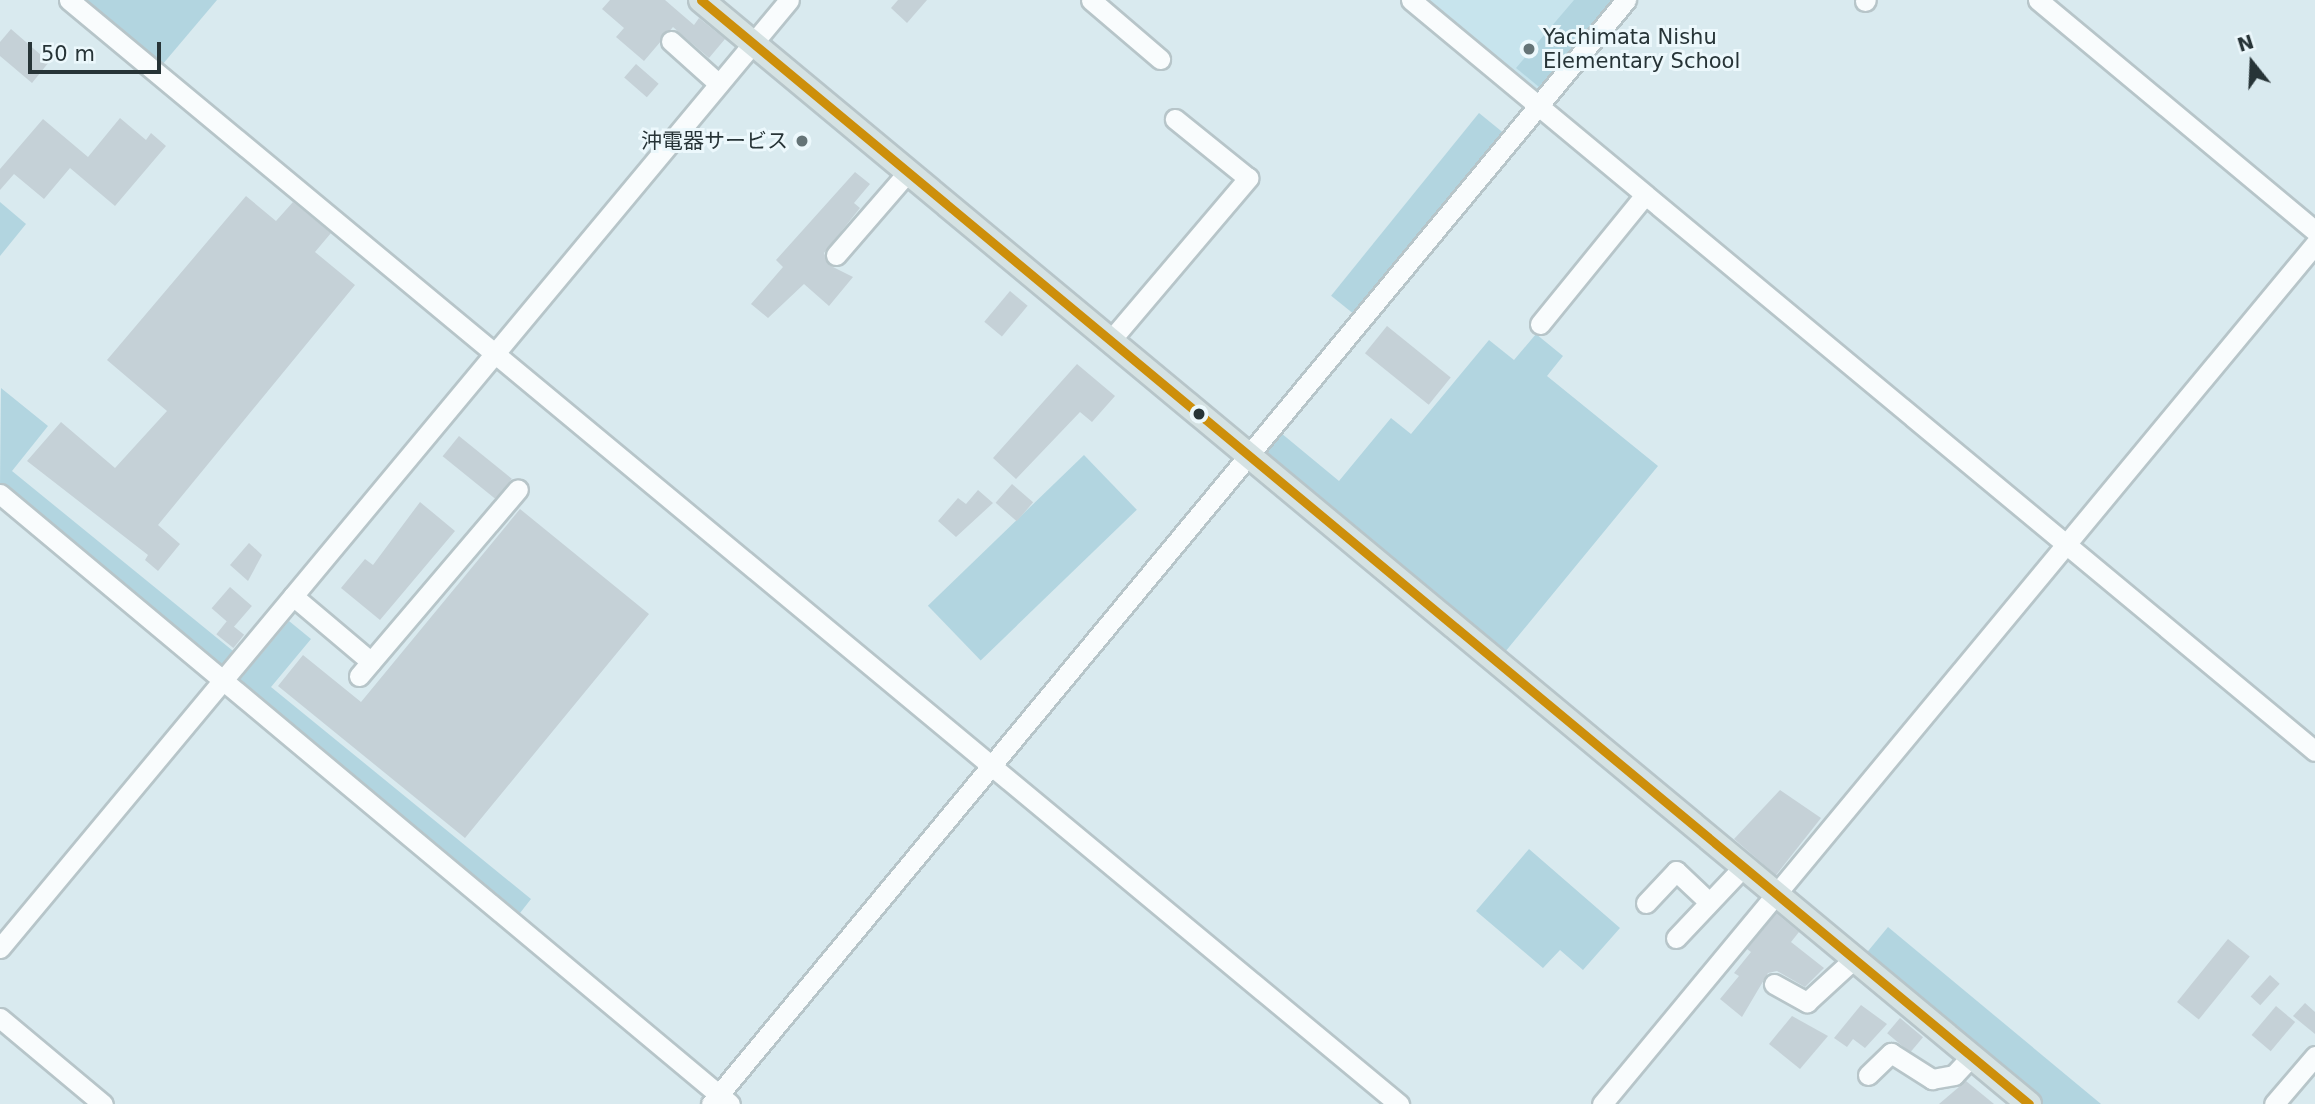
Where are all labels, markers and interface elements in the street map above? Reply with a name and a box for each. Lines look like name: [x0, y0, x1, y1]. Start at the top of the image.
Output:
place label: Yachimata Nishu Elementary School: [1543, 24, 1740, 74]
scale bar: [32, 28, 164, 72]
north arrow: [2217, 28, 2287, 98]
text: N: [2235, 30, 2256, 56]
marker: Yachimata Nishu Elementary School: [1521, 41, 1537, 57]
text: 50 m: [41, 42, 95, 66]
place label: 沖電器サービス: [641, 128, 788, 154]
marker: 沖電器サービス: [794, 133, 810, 149]
unlabelled marker: [1192, 407, 1206, 421]

